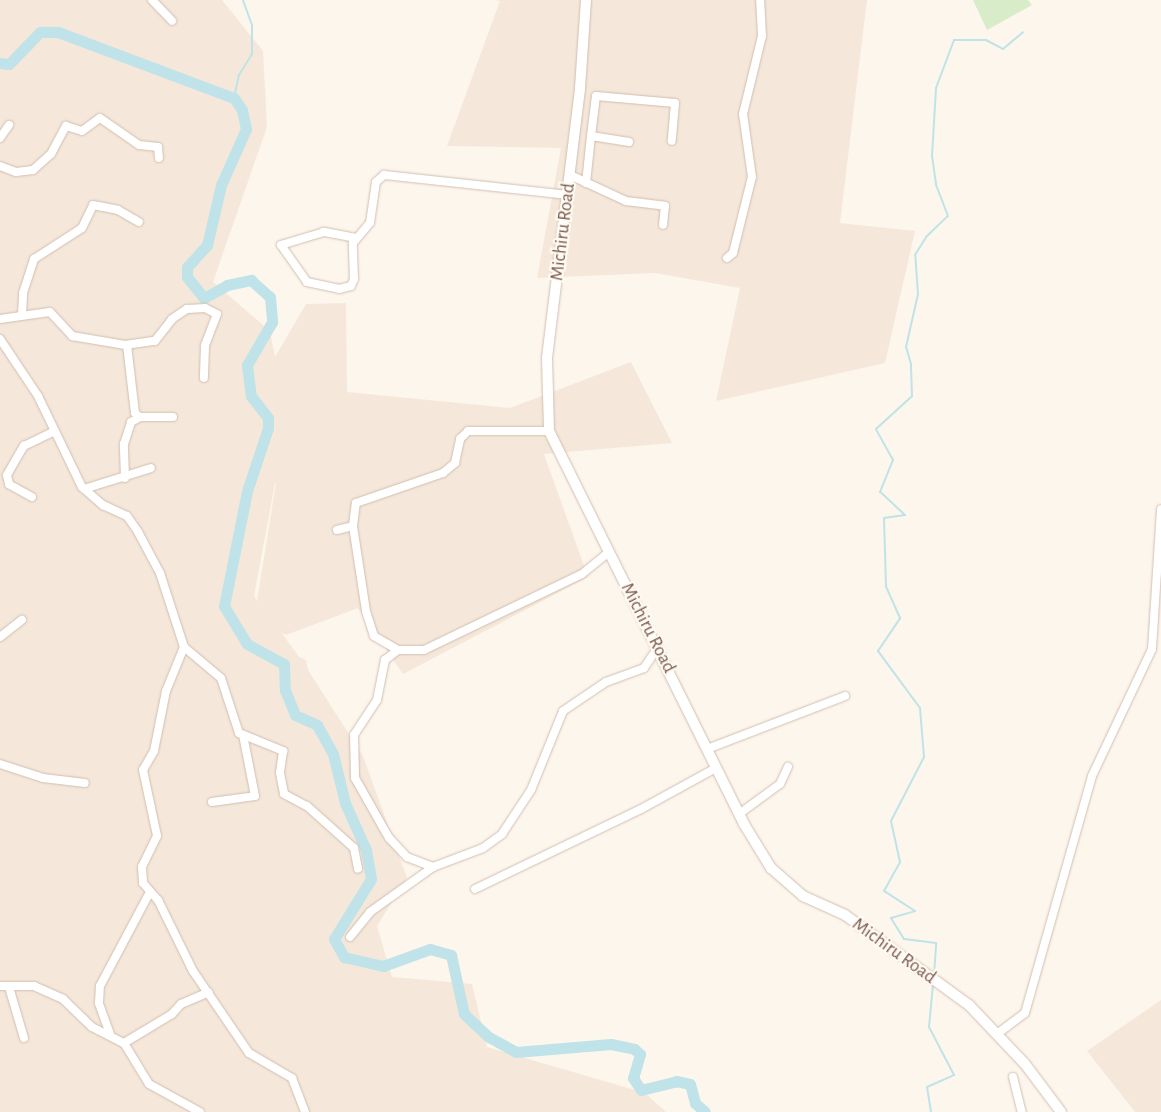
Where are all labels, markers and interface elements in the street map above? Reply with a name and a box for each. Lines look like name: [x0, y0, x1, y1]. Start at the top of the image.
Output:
street label: Michiru Road: [546, 182, 580, 282]
street label: Michiru Road: [616, 579, 680, 677]
street label: Michiru Road: [848, 913, 940, 989]

